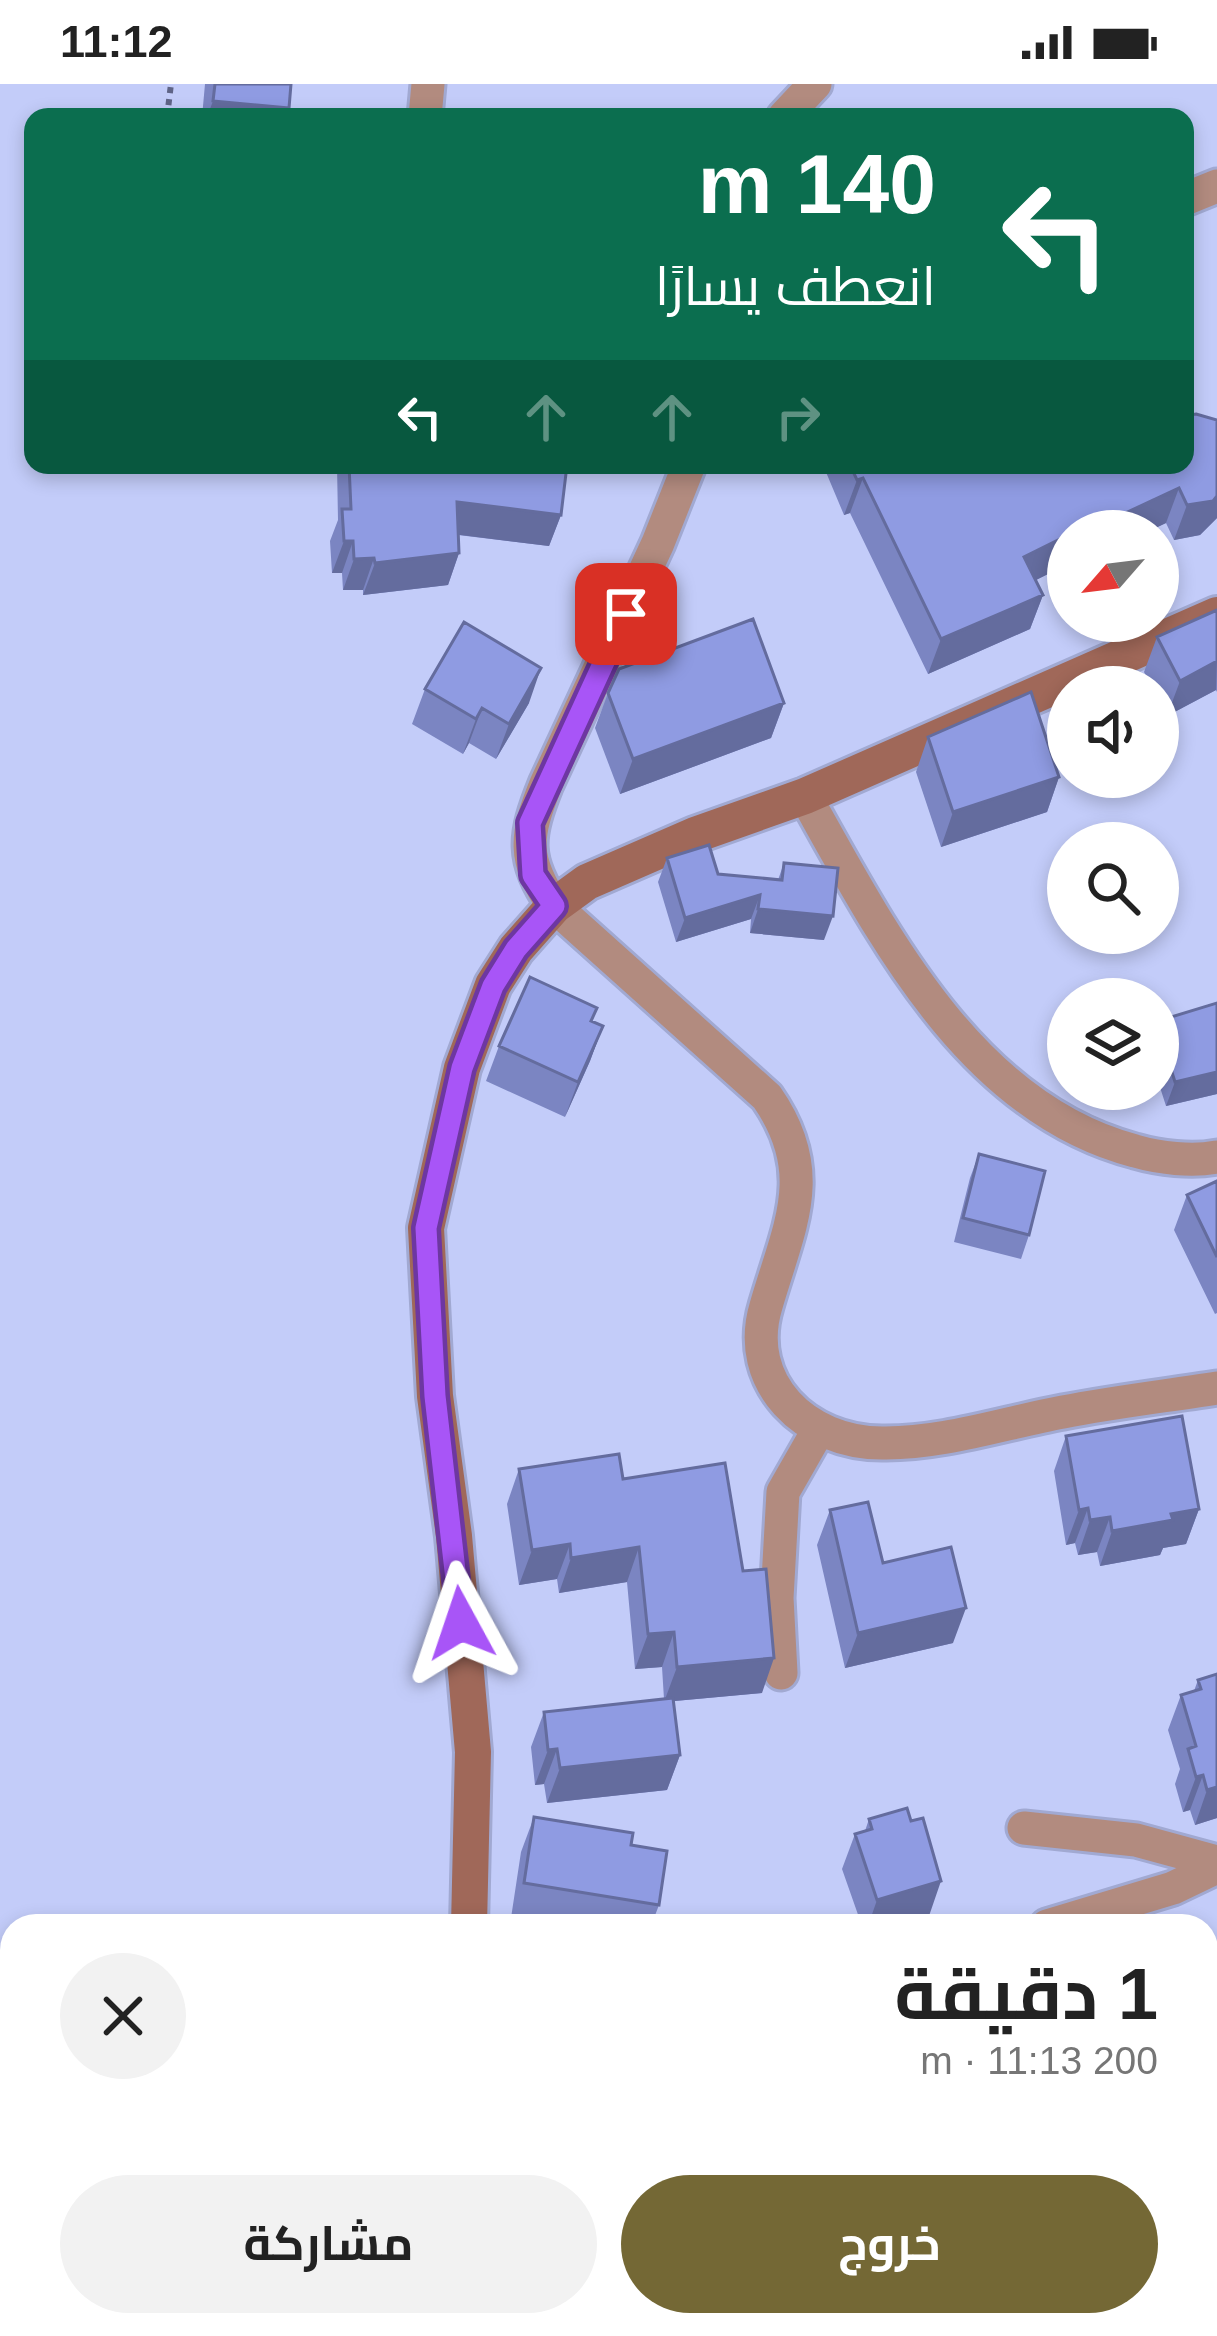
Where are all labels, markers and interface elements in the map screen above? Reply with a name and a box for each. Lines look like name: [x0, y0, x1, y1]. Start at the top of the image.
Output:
text: 11:12: [60, 16, 173, 67]
text: 140 m: [698, 137, 936, 231]
icon: left: [978, 156, 1134, 312]
text: انعطف يسارًا: [655, 256, 936, 316]
icon: left: [387, 384, 453, 450]
icon: ahead: [513, 384, 579, 450]
icon: ahead: [639, 384, 705, 450]
icon: right: [765, 384, 831, 450]
north arrow: [1047, 510, 1179, 642]
map controls: [1047, 510, 1179, 1110]
pin: [575, 563, 677, 665]
icon: arrive: [593, 581, 659, 647]
button: sound: [1047, 666, 1179, 798]
button: search: [1047, 822, 1179, 954]
button: layers: [1047, 978, 1179, 1110]
position arrow: [398, 1560, 524, 1686]
button: close: [60, 1953, 186, 2079]
text: 1 دقيقة: [894, 1954, 1158, 2034]
text: 200 m · 11:13: [920, 2039, 1158, 2082]
button: مشاركة: [60, 2175, 597, 2313]
button: خروج: [621, 2175, 1158, 2313]

